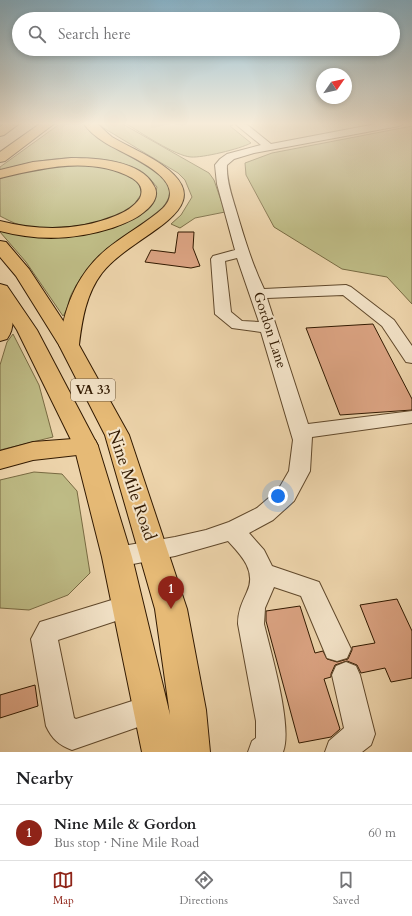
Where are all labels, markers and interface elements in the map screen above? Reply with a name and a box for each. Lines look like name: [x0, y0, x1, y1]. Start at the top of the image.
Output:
search box: [12, 12, 400, 56]
icon: search: [26, 23, 48, 45]
text: Search here: [58, 24, 131, 44]
north arrow: [316, 68, 352, 104]
street label: Gordon Lane: [249, 289, 291, 371]
road number: VA 33: [71, 379, 115, 401]
street label: Nine Mile Road: [102, 426, 162, 544]
your location: [268, 486, 288, 506]
pin: 1: [158, 576, 184, 609]
text: Nearby: [16, 767, 73, 790]
text: Nine Mile & Gordon: [54, 814, 196, 834]
text: 1: [26, 824, 32, 842]
text: 60 m: [368, 824, 396, 842]
text: Bus stop · Nine Mile Road: [54, 834, 199, 852]
tab: Map: [52, 869, 74, 908]
tab: Directions: [179, 869, 228, 908]
tab: Saved: [333, 869, 360, 908]

